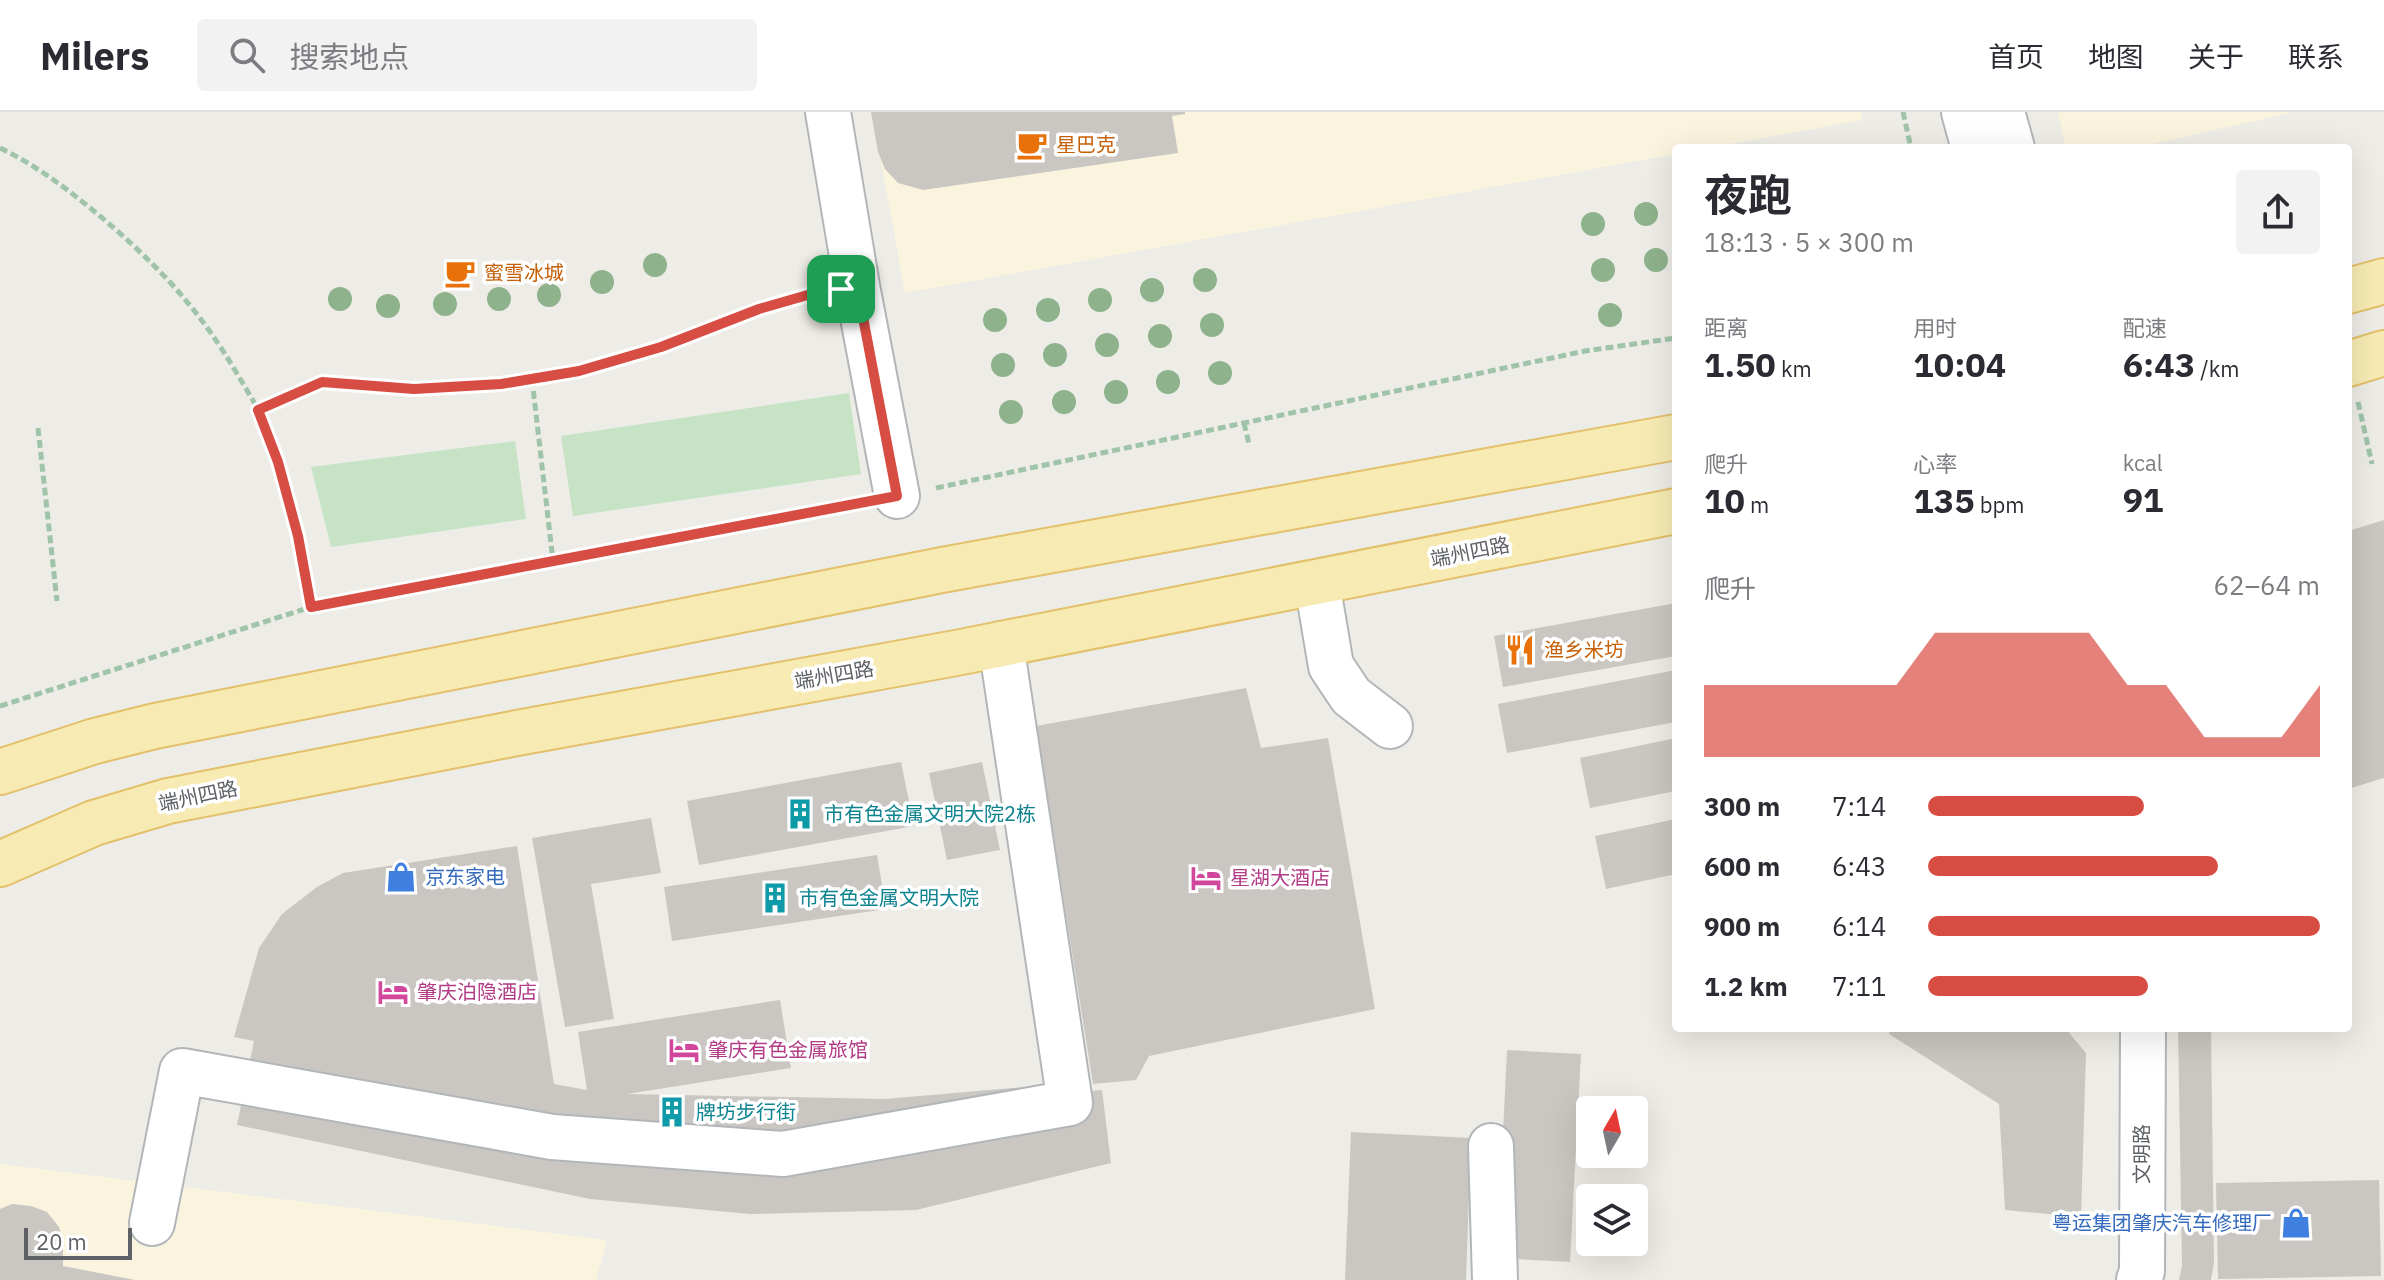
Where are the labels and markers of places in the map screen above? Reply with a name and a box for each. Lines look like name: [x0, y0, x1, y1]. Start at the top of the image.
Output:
cafe icon: 星巴克: [1015, 128, 1049, 162]
place label: 星巴克: [1056, 131, 1116, 158]
pin: [807, 255, 875, 323]
cafe icon: 蜜雪冰城: [443, 256, 477, 290]
place label: 蜜雪冰城: [484, 259, 564, 286]
restaurant icon: 渔乡米坊: [1503, 633, 1537, 667]
place label: 渔乡米坊: [1544, 636, 1624, 663]
building icon: 市有色金属文明大院2栋: [783, 797, 817, 831]
place label: 市有色金属文明大院2栋: [824, 800, 1036, 827]
shop icon: 京东家电: [384, 860, 418, 894]
hotel icon: 星湖大酒店: [1189, 861, 1223, 895]
place label: 京东家电: [425, 863, 505, 890]
place label: 星湖大酒店: [1230, 864, 1330, 891]
building icon: 市有色金属文明大院: [758, 881, 792, 915]
place label: 市有色金属文明大院: [799, 884, 979, 911]
hotel icon: 肇庆泊隐酒店: [376, 975, 410, 1009]
place label: 肇庆泊隐酒店: [417, 978, 537, 1005]
hotel icon: 肇庆有色金属旅馆: [667, 1033, 701, 1067]
place label: 肇庆有色金属旅馆: [708, 1036, 868, 1063]
building icon: 牌坊步行街: [655, 1095, 689, 1129]
place label: 牌坊步行街: [696, 1098, 796, 1125]
shop icon: 粤运集团肇庆汽车修理厂: [2279, 1206, 2313, 1240]
place label: 粤运集团肇庆汽车修理厂: [2052, 1209, 2272, 1236]

